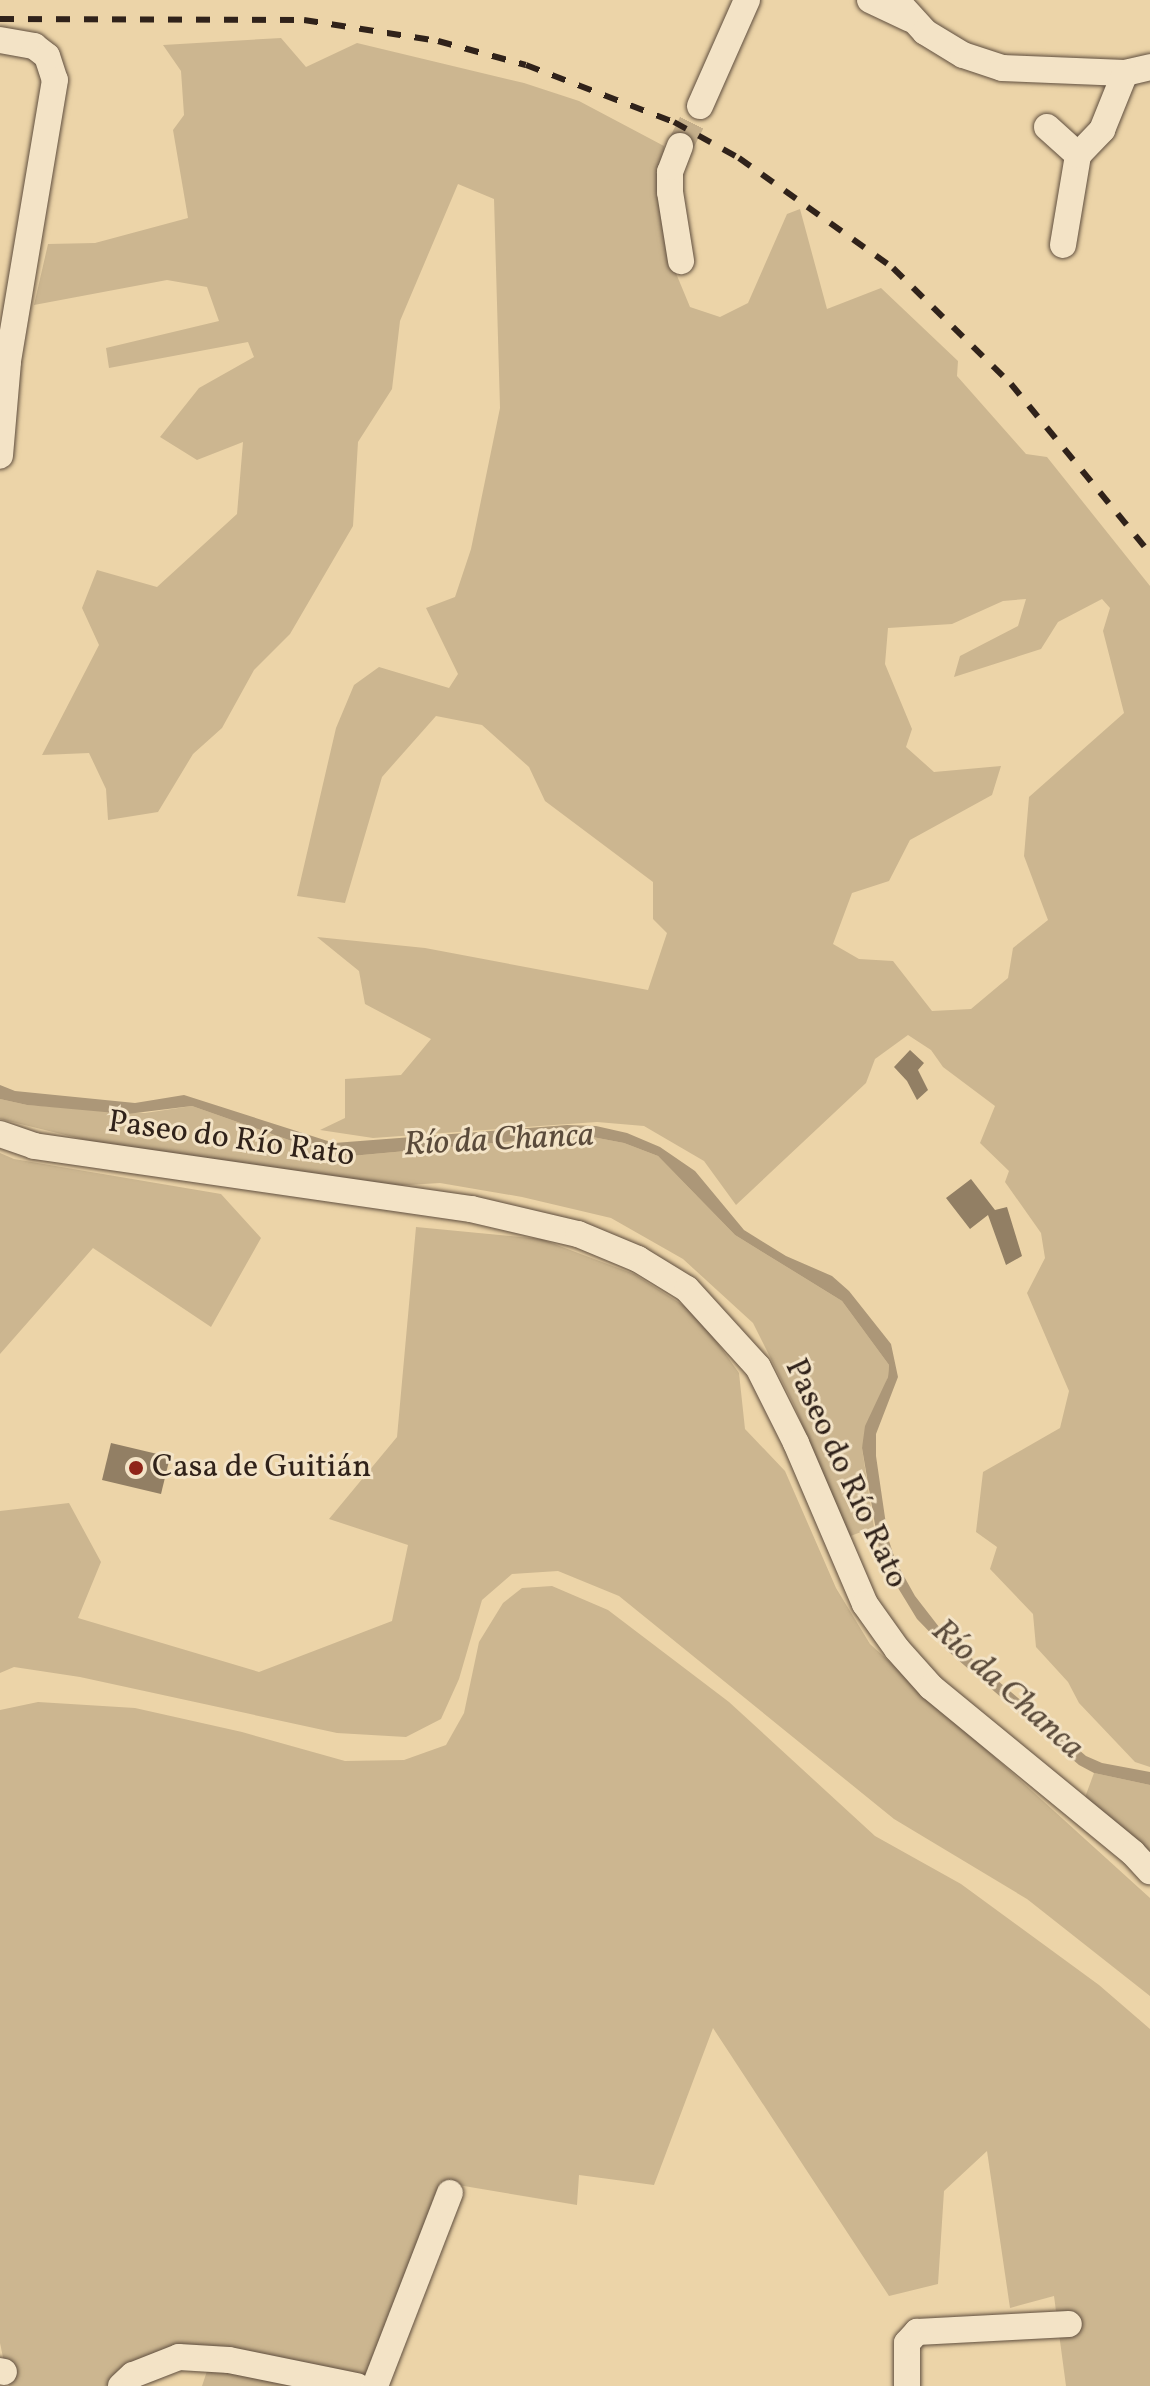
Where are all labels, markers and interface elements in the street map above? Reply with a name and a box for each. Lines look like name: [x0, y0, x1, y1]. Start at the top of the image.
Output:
street label: Paseo do Río Rato: [105, 1104, 357, 1176]
water label: Río da Chanca: [403, 1116, 595, 1166]
street label: Paseo do Río Rato: [775, 1353, 915, 1595]
place label: Casa de Guitián: [152, 1449, 371, 1487]
marker: Casa de Guitián: [127, 1459, 145, 1477]
water label: Río da Chanca: [923, 1611, 1091, 1769]

